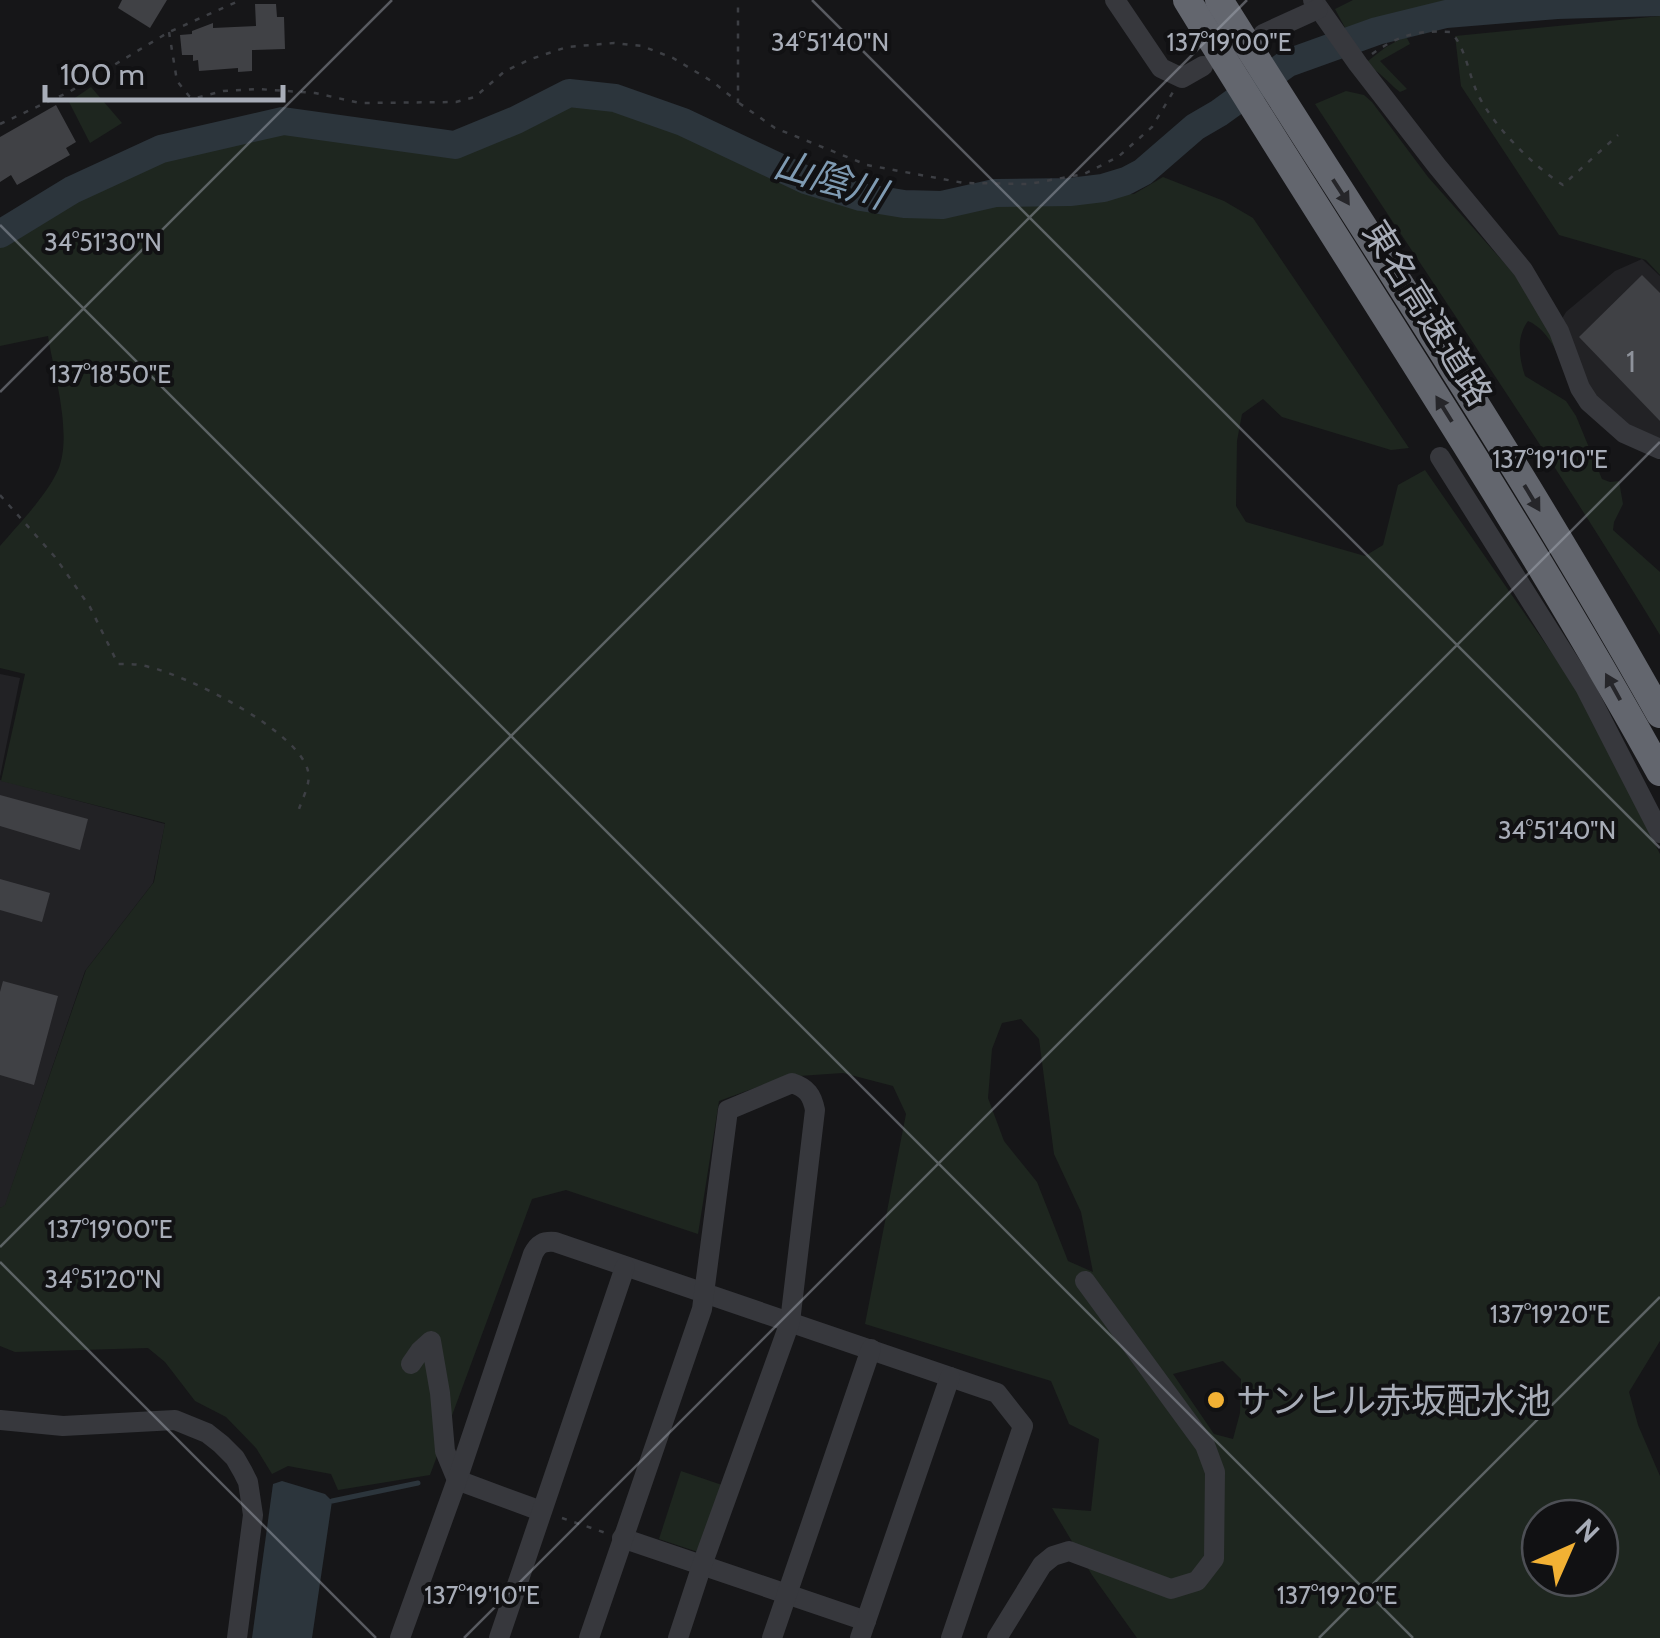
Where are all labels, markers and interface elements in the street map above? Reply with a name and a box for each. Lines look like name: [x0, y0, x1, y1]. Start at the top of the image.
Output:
text: 34°51'40"N: [771, 27, 889, 57]
text: 137°19'00"E: [1167, 27, 1291, 57]
scale bar: [45, 40, 282, 102]
text: 100 m: [60, 56, 145, 93]
water label: 山陰川: [769, 140, 895, 219]
one-way arrow: [1332, 178, 1350, 206]
street label: 東名高速道路: [1354, 213, 1502, 413]
text: 34°51'30"N: [44, 227, 162, 257]
house number: 1: [1626, 343, 1636, 380]
text: 137°18'50"E: [49, 359, 171, 389]
one-way arrow: [1436, 395, 1454, 423]
text: 137°19'10"E: [1492, 444, 1608, 474]
one-way arrow: [1523, 484, 1540, 512]
one-way arrow: [1604, 673, 1622, 701]
text: 34°51'40"N: [1498, 815, 1616, 845]
text: 137°19'00"E: [48, 1214, 172, 1244]
text: 34°51'20"N: [44, 1264, 162, 1294]
text: 137°19'20"E: [1490, 1299, 1610, 1329]
place label: サンヒル赤坂配水池: [1236, 1379, 1551, 1422]
marker: サンヒル赤坂配水池: [1205, 1389, 1227, 1411]
north arrow: [1520, 1498, 1620, 1598]
text: N: [1569, 1511, 1607, 1549]
text: 137°19'10"E: [424, 1580, 540, 1610]
text: 137°19'20"E: [1277, 1580, 1397, 1610]

